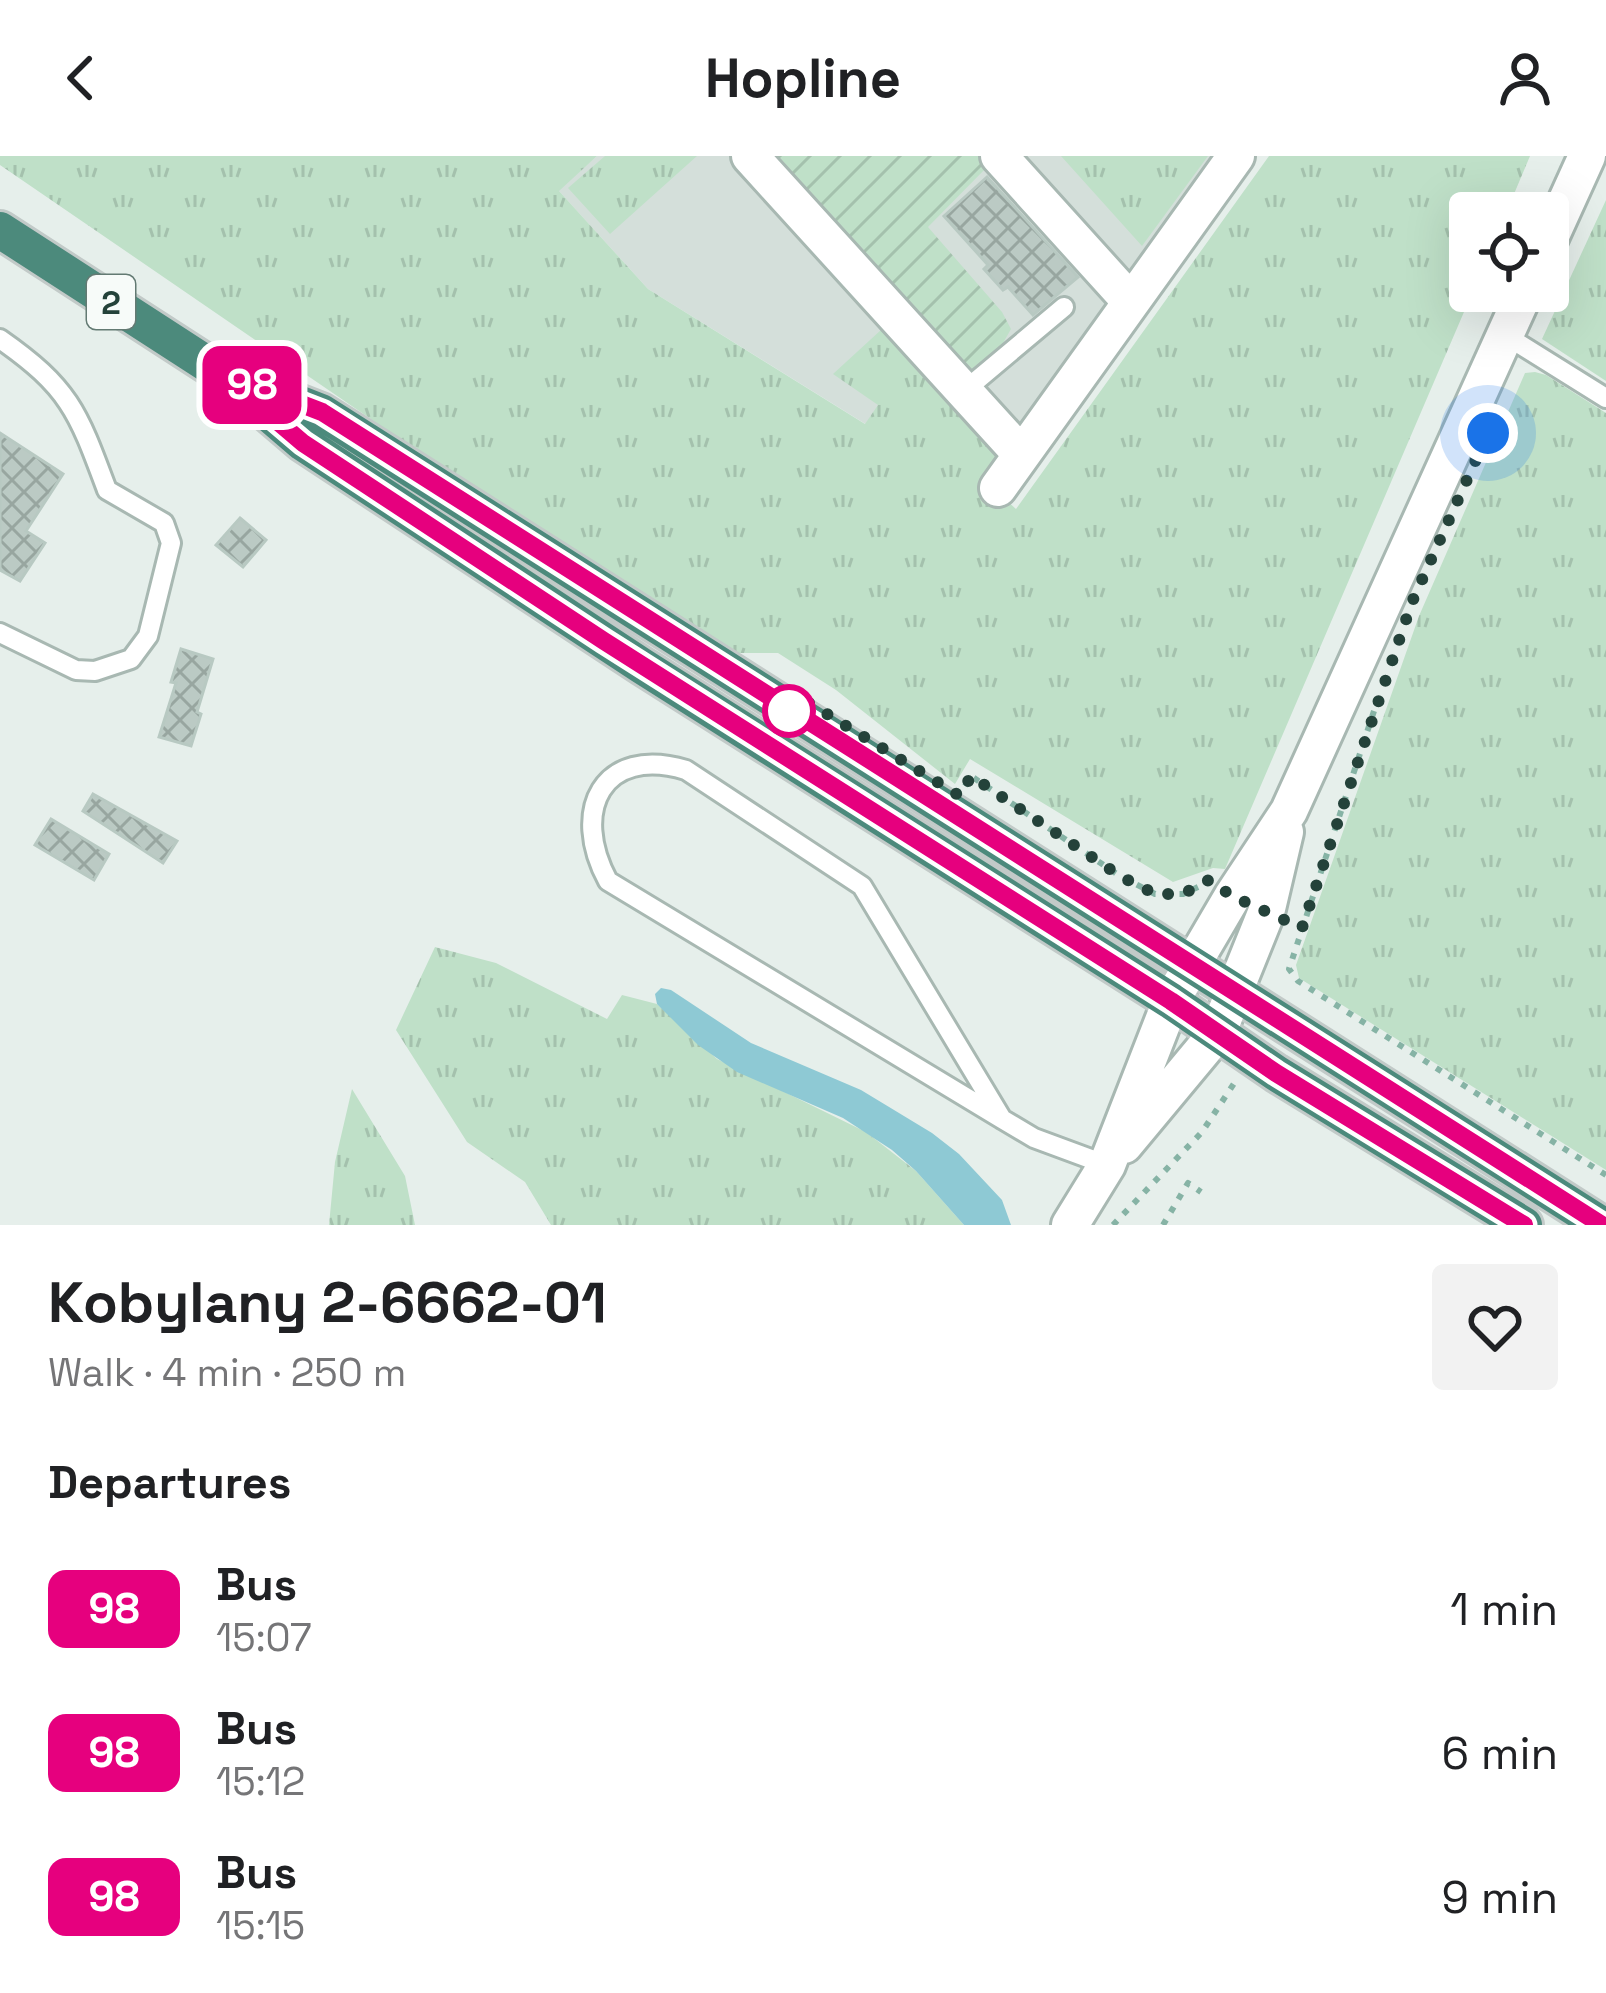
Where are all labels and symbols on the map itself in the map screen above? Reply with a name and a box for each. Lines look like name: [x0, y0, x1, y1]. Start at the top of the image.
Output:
road number: 2: [87, 275, 135, 329]
line badge: 98: [198, 346, 306, 424]
your location: [1458, 403, 1518, 463]
unlabelled marker: [764, 686, 814, 736]

